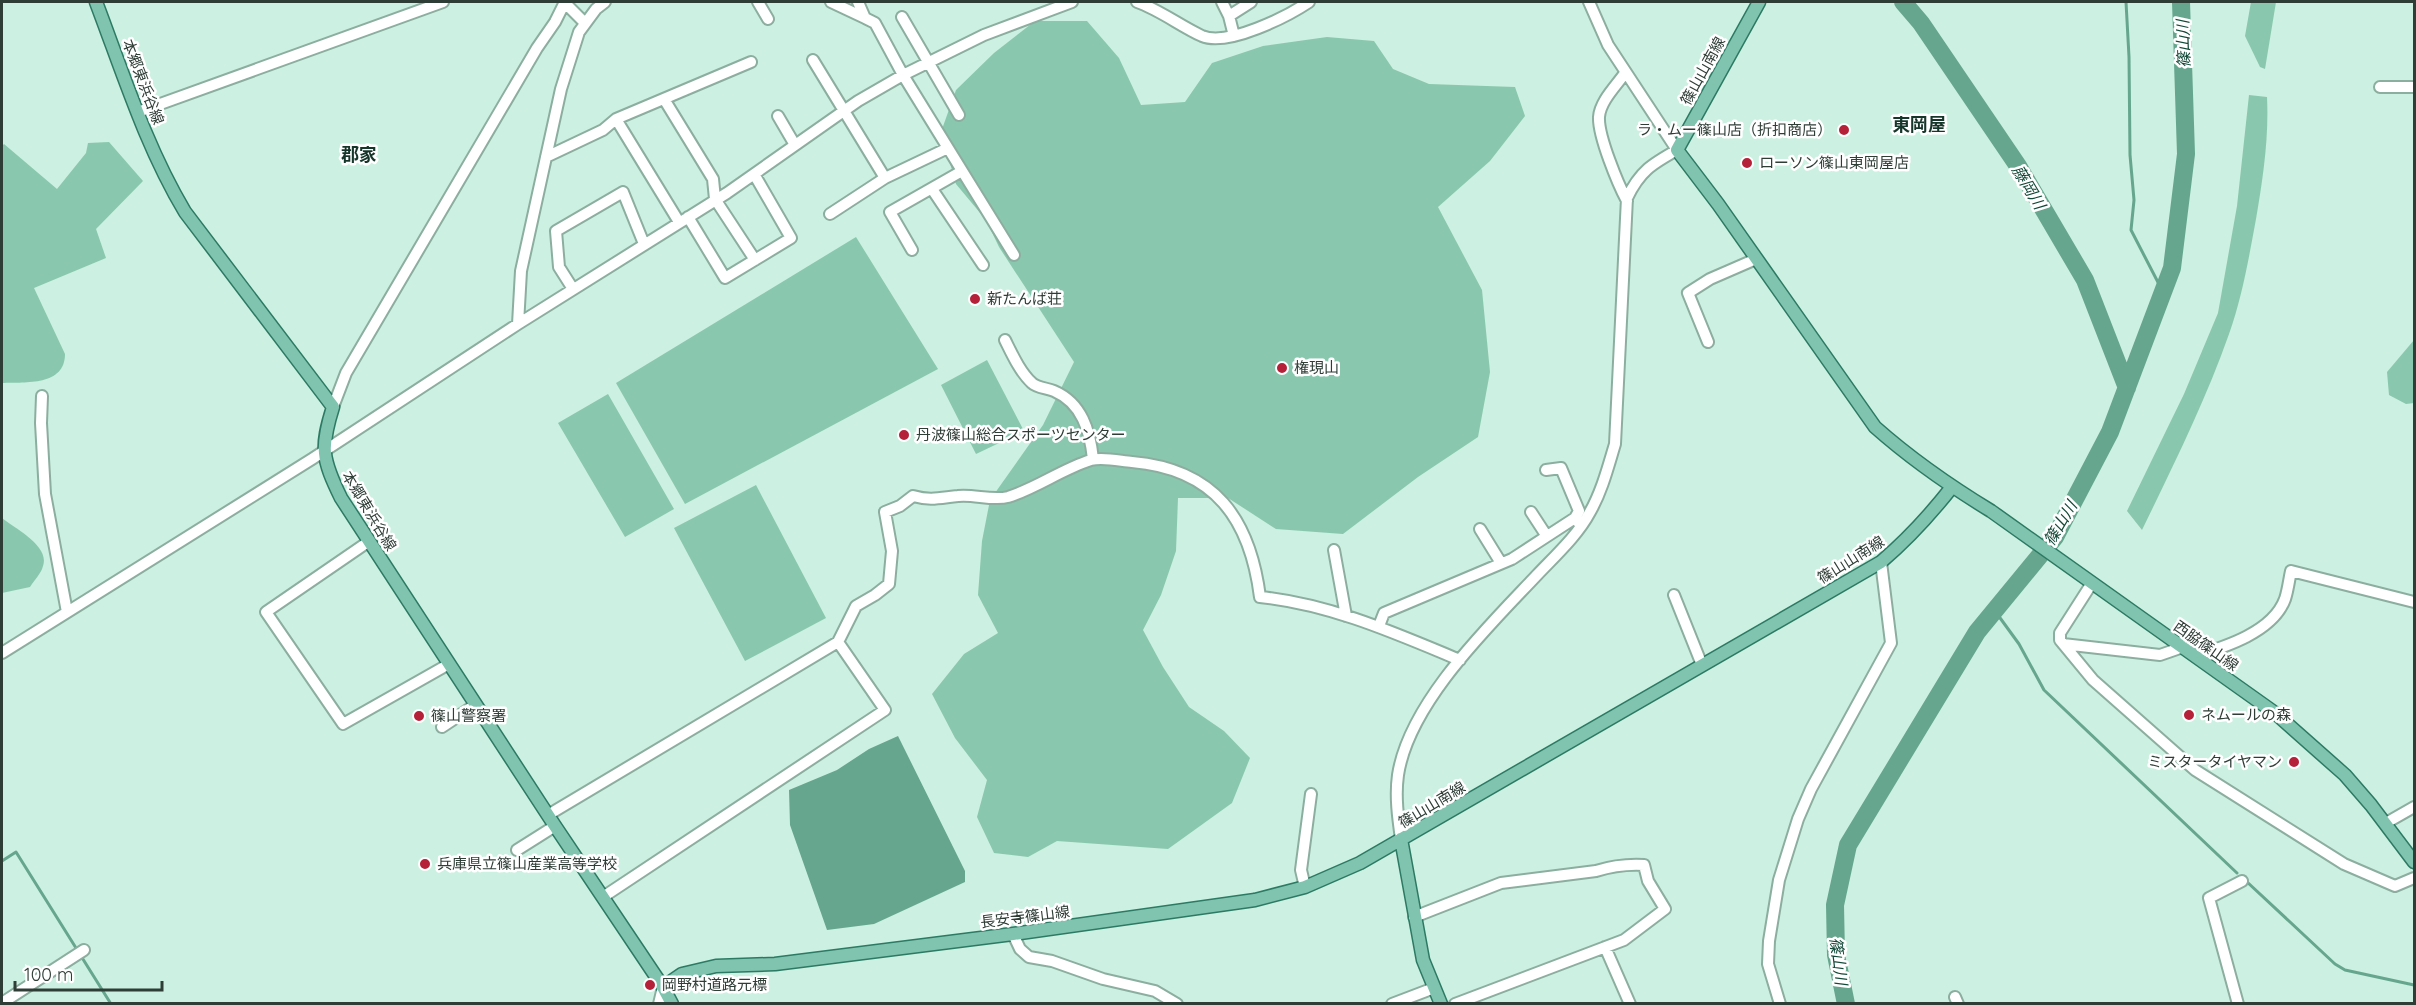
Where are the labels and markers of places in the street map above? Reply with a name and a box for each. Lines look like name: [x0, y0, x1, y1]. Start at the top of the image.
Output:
place label: ラ・ムー篠山店（折扣商店）: [1637, 120, 1832, 139]
marker: ラ・ムー篠山店（折扣商店）: [1837, 123, 1851, 137]
place label: ローソン篠山東岡屋店: [1759, 153, 1909, 172]
marker: ローソン篠山東岡屋店: [1740, 156, 1754, 170]
place label: 新たんば荘: [987, 289, 1062, 308]
marker: 新たんば荘: [968, 292, 982, 306]
place label: 権現山: [1294, 358, 1339, 377]
marker: 権現山: [1275, 361, 1289, 375]
place label: 丹波篠山総合スポーツセンター: [916, 425, 1126, 444]
marker: 丹波篠山総合スポーツセンター: [897, 428, 911, 442]
place label: ネムールの森: [2201, 705, 2291, 724]
place label: 篠山警察署: [431, 706, 506, 725]
marker: ネムールの森: [2182, 708, 2196, 722]
marker: 篠山警察署: [412, 709, 426, 723]
place label: ミスタータイヤマン: [2147, 752, 2282, 771]
marker: ミスタータイヤマン: [2287, 755, 2301, 769]
place label: 兵庫県立篠山産業高等学校: [437, 854, 617, 873]
marker: 兵庫県立篠山産業高等学校: [418, 857, 432, 871]
place label: 岡野村道路元標: [662, 975, 767, 994]
marker: 岡野村道路元標: [643, 978, 657, 992]

